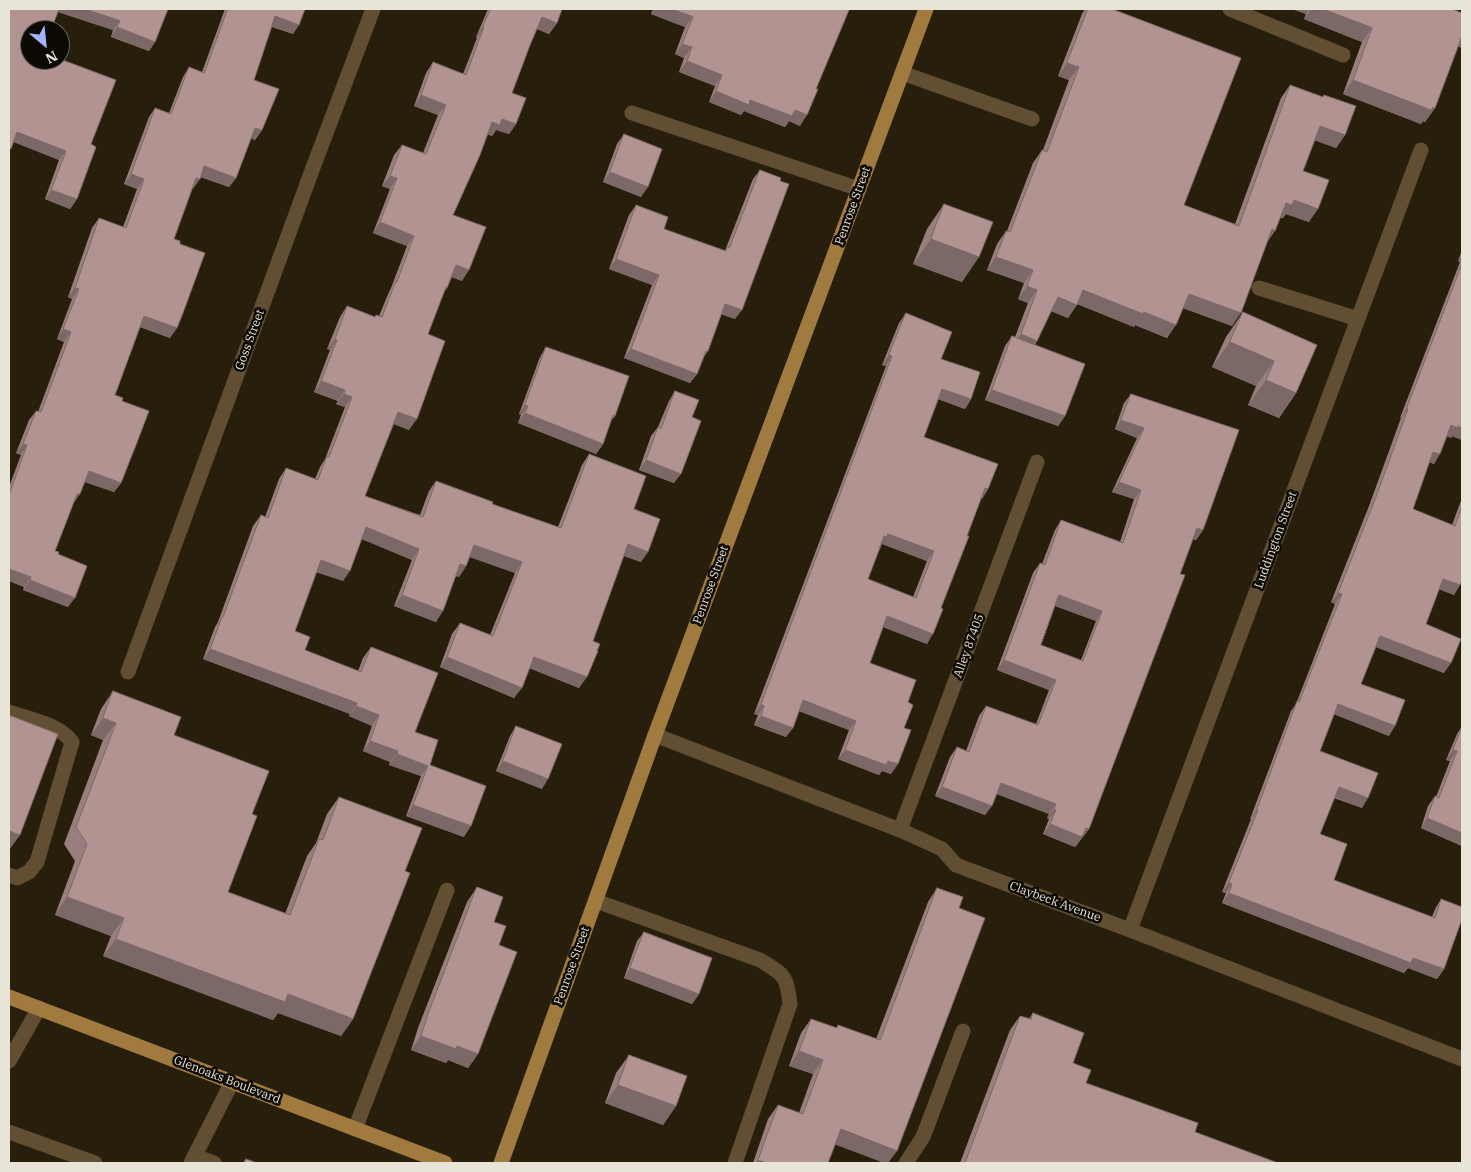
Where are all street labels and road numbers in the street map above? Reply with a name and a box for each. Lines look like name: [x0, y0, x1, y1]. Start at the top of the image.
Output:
street label: Penrose Street: [832, 165, 874, 247]
street label: Goss Street: [232, 308, 268, 372]
street label: Luddington Street: [1252, 490, 1300, 590]
street label: Penrose Street: [690, 544, 732, 626]
street label: Alley 87405: [951, 612, 987, 680]
street label: Claybeck Avenue: [1007, 879, 1103, 925]
street label: Penrose Street: [551, 925, 593, 1007]
street label: Glenoaks Boulevard: [172, 1053, 282, 1107]

